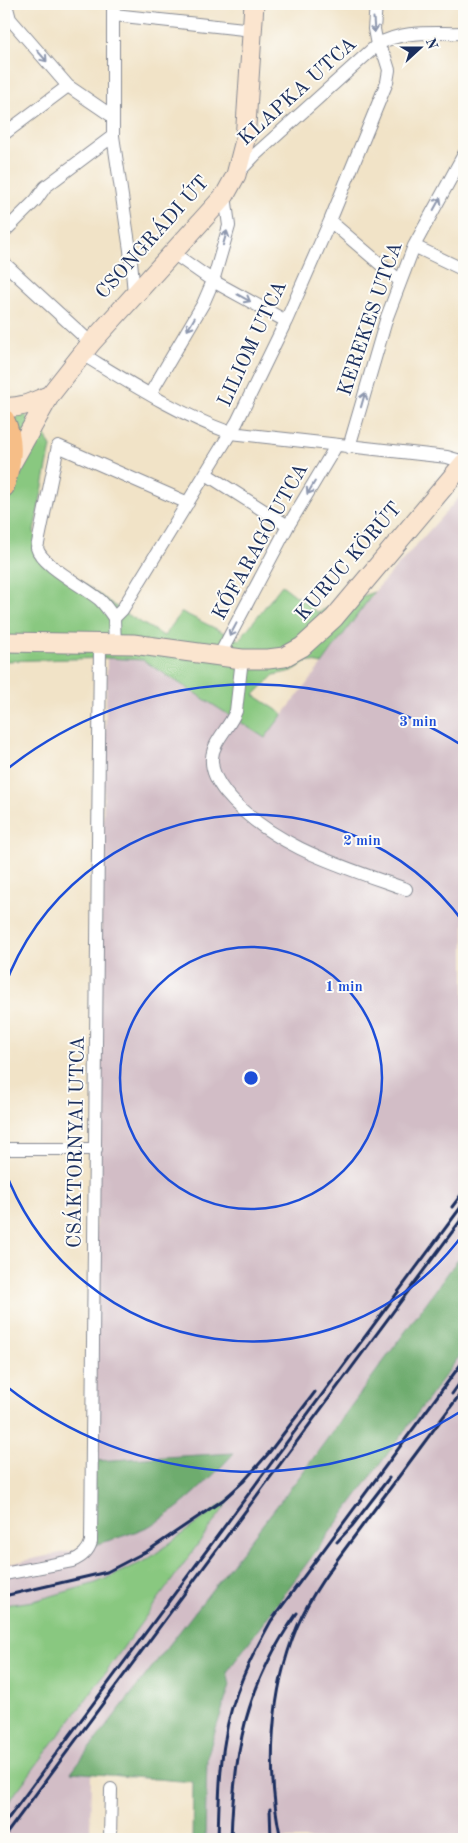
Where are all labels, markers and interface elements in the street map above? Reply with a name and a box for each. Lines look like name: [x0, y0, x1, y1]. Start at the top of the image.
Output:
one-way arrow: [370, 16, 379, 32]
north arrow: [396, 22, 446, 72]
street label: KLAPKA UTCA: [235, 34, 361, 150]
text: N: [423, 36, 440, 51]
one-way arrow: [36, 49, 47, 62]
street label: CSONGRÁDI ÚT: [90, 170, 213, 303]
one-way arrow: [433, 197, 443, 211]
one-way arrow: [221, 231, 231, 247]
street label: KEREKES UTCA: [335, 239, 407, 399]
street label: LILIOM UTCA: [215, 278, 291, 410]
one-way arrow: [236, 293, 251, 303]
one-way arrow: [186, 317, 196, 332]
one-way arrow: [358, 393, 368, 409]
street label: KŐFARAGÓ UTCA: [206, 458, 312, 624]
one-way arrow: [305, 480, 315, 494]
street label: KURUC KÖRÚT: [289, 496, 406, 625]
one-way arrow: [228, 622, 237, 637]
text: 3 min: [399, 715, 437, 730]
text: 2 min: [343, 834, 381, 849]
text: 1 min: [325, 980, 363, 995]
street label: CSÁKTORNYAI UTCA: [62, 1036, 89, 1248]
centre of rings: [242, 1069, 260, 1087]

